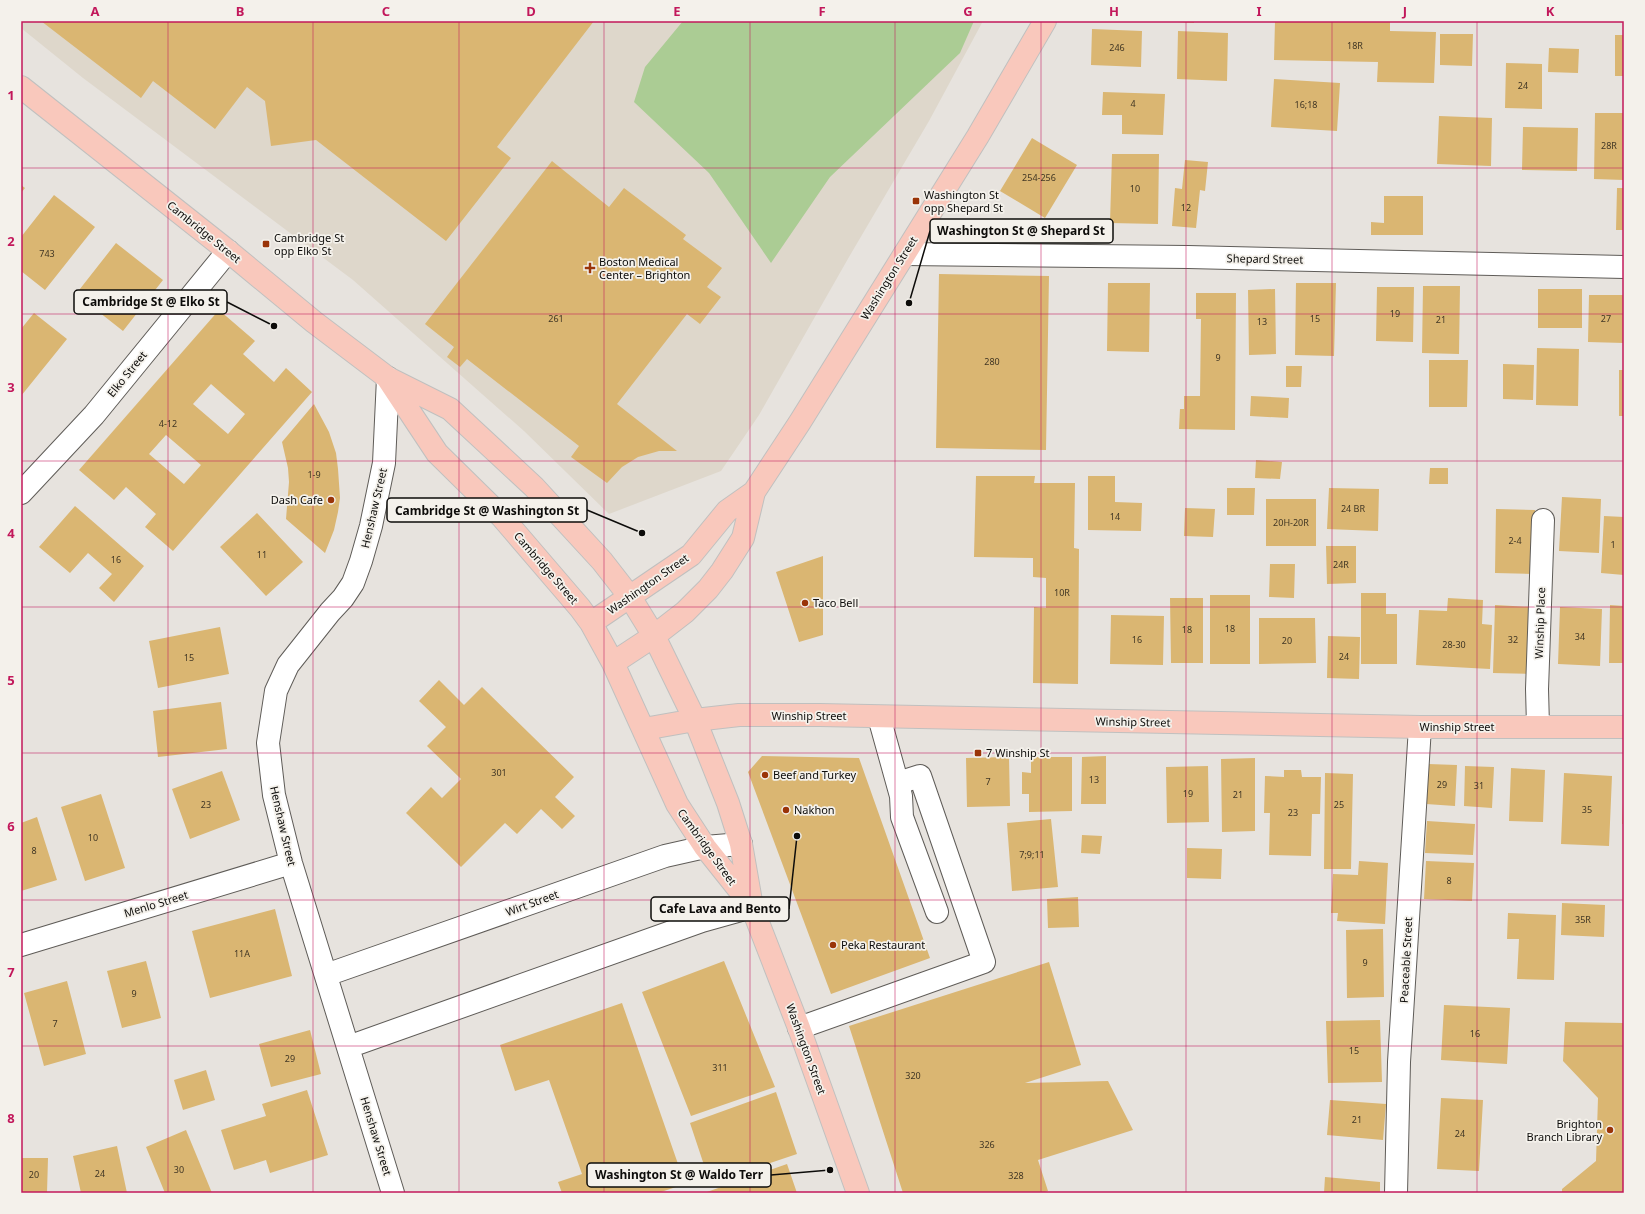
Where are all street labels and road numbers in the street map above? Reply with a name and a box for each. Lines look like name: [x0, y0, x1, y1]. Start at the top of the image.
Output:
street label: Cambridge Street: [164, 197, 244, 266]
street label: Washington Street: [857, 233, 920, 322]
street label: Shepard Street: [1227, 250, 1303, 267]
street label: Elko Street: [103, 348, 150, 400]
street label: Henshaw Street: [357, 466, 390, 549]
street label: Cambridge Street: [511, 528, 582, 607]
street label: Washington Street: [604, 550, 691, 617]
street label: Winship Place: [1531, 587, 1548, 659]
street label: Winship Street: [771, 708, 847, 723]
street label: Winship Street: [1095, 713, 1171, 730]
street label: Winship Street: [1419, 719, 1495, 734]
street label: Henshaw Street: [267, 784, 300, 867]
street label: Cambridge Street: [675, 806, 740, 888]
street label: Wirt Street: [503, 886, 560, 919]
street label: Menlo Street: [122, 887, 190, 920]
street label: Peaceable Street: [1396, 917, 1415, 1003]
street label: Washington Street: [783, 1001, 830, 1096]
street label: Henshaw Street: [357, 1095, 396, 1177]

